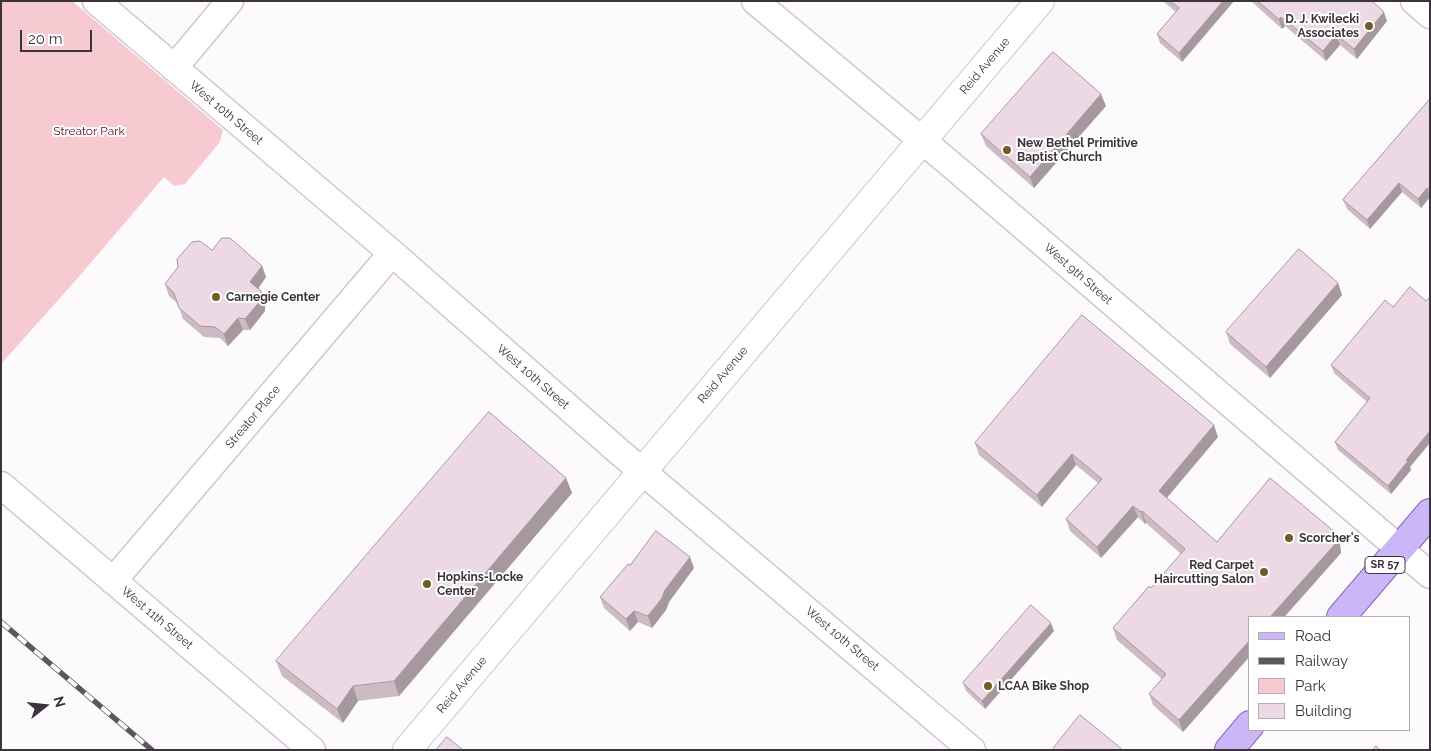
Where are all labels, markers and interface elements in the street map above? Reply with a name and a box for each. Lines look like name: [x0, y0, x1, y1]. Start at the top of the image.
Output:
place label: D. J. Kwilecki Associates: [1285, 12, 1359, 40]
scale bar: [22, 20, 95, 52]
marker: D. J. Kwilecki Associates: [1363, 20, 1375, 32]
text: 20 m: [28, 30, 63, 48]
street label: Reid Avenue: [957, 35, 1013, 97]
street label: West 10th Street: [186, 78, 266, 148]
park label: Streator Park: [53, 124, 125, 138]
place label: New Bethel Primitive Baptist Church: [1017, 136, 1138, 164]
marker: New Bethel Primitive Baptist Church: [1001, 144, 1013, 156]
street label: West 9th Street: [1041, 240, 1115, 308]
place label: Carnegie Center: [226, 290, 320, 304]
marker: Carnegie Center: [210, 291, 222, 303]
street label: West 10th Street: [494, 342, 572, 412]
street label: Reid Avenue: [695, 344, 751, 406]
street label: Streator Place: [222, 383, 284, 451]
place label: Scorcher's: [1299, 531, 1359, 545]
marker: Scorcher's: [1283, 532, 1295, 544]
road number: SR 57: [1365, 556, 1405, 574]
place label: Red Carpet Haircutting Salon: [1154, 558, 1254, 586]
marker: Red Carpet Haircutting Salon: [1258, 566, 1270, 578]
place label: Hopkins-Locke Center: [437, 570, 523, 598]
marker: Hopkins-Locke Center: [421, 578, 433, 590]
street label: West 11th Street: [118, 584, 196, 652]
street label: West 10th Street: [802, 604, 882, 674]
legend: [1248, 616, 1411, 731]
text: Road: [1295, 627, 1331, 645]
text: Railway: [1295, 652, 1348, 670]
street label: Reid Avenue: [434, 654, 490, 716]
text: Park: [1295, 677, 1326, 695]
place label: LCAA Bike Shop: [998, 679, 1089, 693]
marker: LCAA Bike Shop: [982, 680, 994, 692]
north arrow: [20, 681, 70, 731]
text: N: [50, 695, 69, 709]
text: Building: [1295, 702, 1352, 720]

